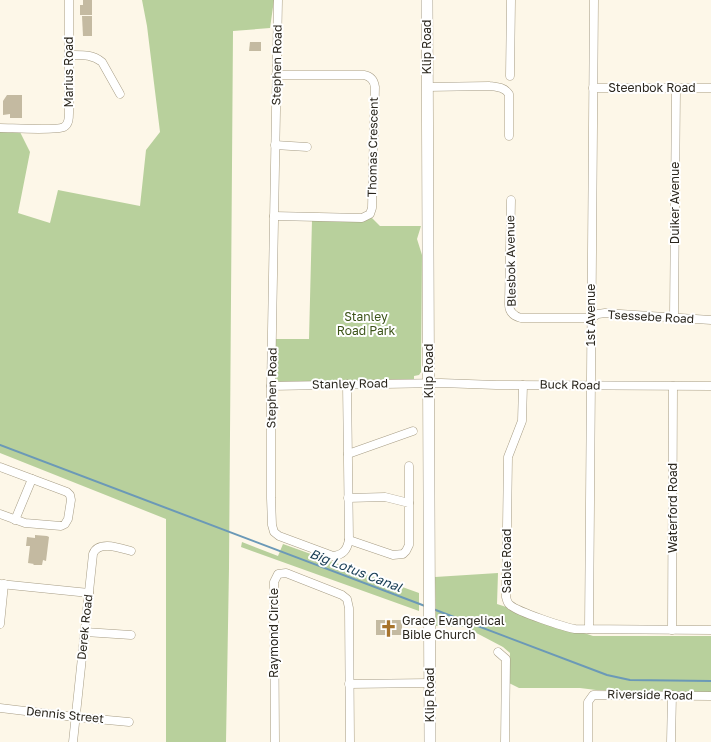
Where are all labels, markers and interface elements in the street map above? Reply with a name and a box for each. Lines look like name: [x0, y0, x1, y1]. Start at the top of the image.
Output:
street label: Klip Road: [419, 20, 434, 75]
street label: Stephen Road: [268, 25, 285, 105]
street label: Marius Road: [61, 36, 76, 108]
street label: Steenbok Road: [608, 80, 696, 95]
street label: Thomas Crescent: [364, 96, 381, 197]
street label: Duiker Avenue: [667, 162, 682, 244]
street label: Blesbok Avenue: [502, 215, 519, 307]
street label: 1st Avenue: [583, 284, 598, 346]
street label: Tsessebe Road: [607, 307, 695, 326]
park label: Stanley Road Park: [337, 309, 395, 338]
street label: Klip Road: [421, 344, 436, 399]
street label: Stephen Road: [263, 348, 280, 428]
street label: Stanley Road: [312, 375, 388, 392]
street label: Buck Road: [539, 376, 601, 393]
street label: Waterford Road: [665, 463, 680, 553]
street label: Sable Road: [499, 529, 514, 593]
water label: Big Lotus Canal: [308, 545, 405, 595]
street label: Raymond Circle: [266, 588, 281, 678]
street label: Derek Road: [74, 593, 95, 661]
place label: Grace Evangelical Bible Church: [402, 613, 505, 642]
church icon: Grace Evangelical Bible Church: [379, 618, 399, 638]
street label: Klip Road: [422, 668, 437, 723]
street label: Riverside Road: [607, 686, 693, 703]
street label: Dennis Street: [25, 703, 105, 726]

